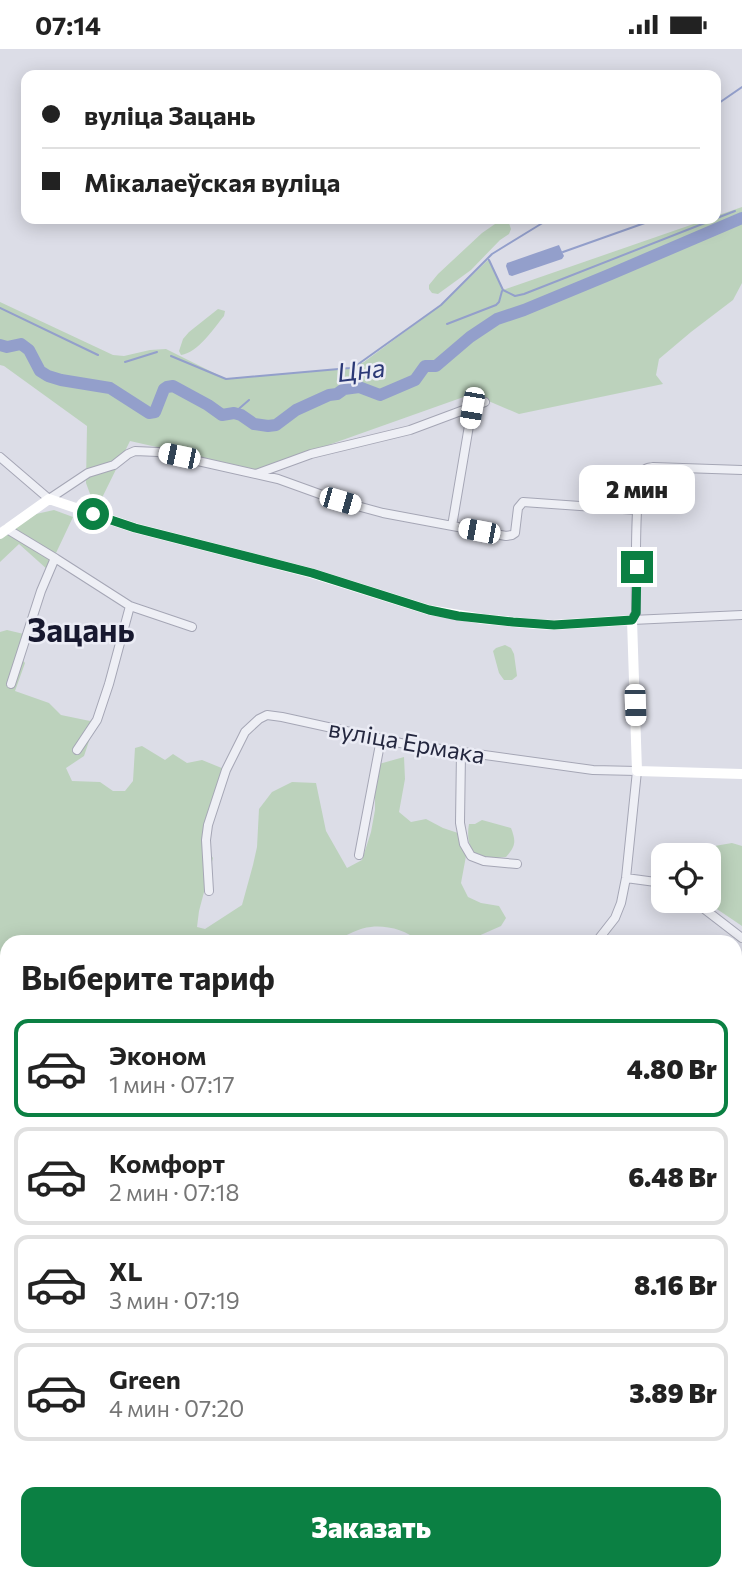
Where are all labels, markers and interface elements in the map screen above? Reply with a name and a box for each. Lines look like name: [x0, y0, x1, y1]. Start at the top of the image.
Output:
text: 07:14: [35, 9, 101, 40]
text: вуліца Зацань: [84, 99, 255, 130]
text: Мікалаеўская вуліца: [84, 166, 340, 197]
water label: Цна: [335, 351, 387, 387]
car: [459, 385, 486, 431]
car: [157, 441, 202, 471]
callout: 2 мин: [579, 465, 695, 515]
text: 2 мин: [606, 475, 668, 503]
car: [317, 485, 364, 517]
route start: [77, 498, 109, 530]
car: [457, 517, 502, 545]
route end: [621, 551, 653, 583]
district label: Зацань: [27, 609, 135, 649]
car: [624, 684, 647, 726]
street label: вуліца Ермака: [326, 713, 488, 769]
map controls: [651, 843, 721, 913]
button: locate: [651, 843, 721, 913]
text: Выберите тариф: [21, 957, 275, 997]
icon: car: [25, 1037, 88, 1100]
text: Эконом: [109, 1039, 206, 1070]
text: 4.80 Br: [627, 1053, 717, 1084]
text: 1 мин · 07:17: [109, 1070, 235, 1098]
icon: car: [25, 1145, 88, 1208]
text: Комфорт: [109, 1147, 225, 1178]
text: 6.48 Br: [628, 1161, 717, 1192]
text: 2 мин · 07:18: [109, 1178, 239, 1206]
icon: car: [25, 1253, 88, 1316]
text: XL: [109, 1255, 143, 1286]
text: 8.16 Br: [634, 1269, 717, 1300]
text: 3 мин · 07:19: [109, 1286, 240, 1314]
icon: car: [25, 1361, 88, 1424]
text: Green: [109, 1363, 181, 1394]
text: 3.89 Br: [629, 1377, 717, 1408]
text: 4 мин · 07:20: [109, 1394, 244, 1422]
button: Заказать: [21, 1487, 721, 1567]

